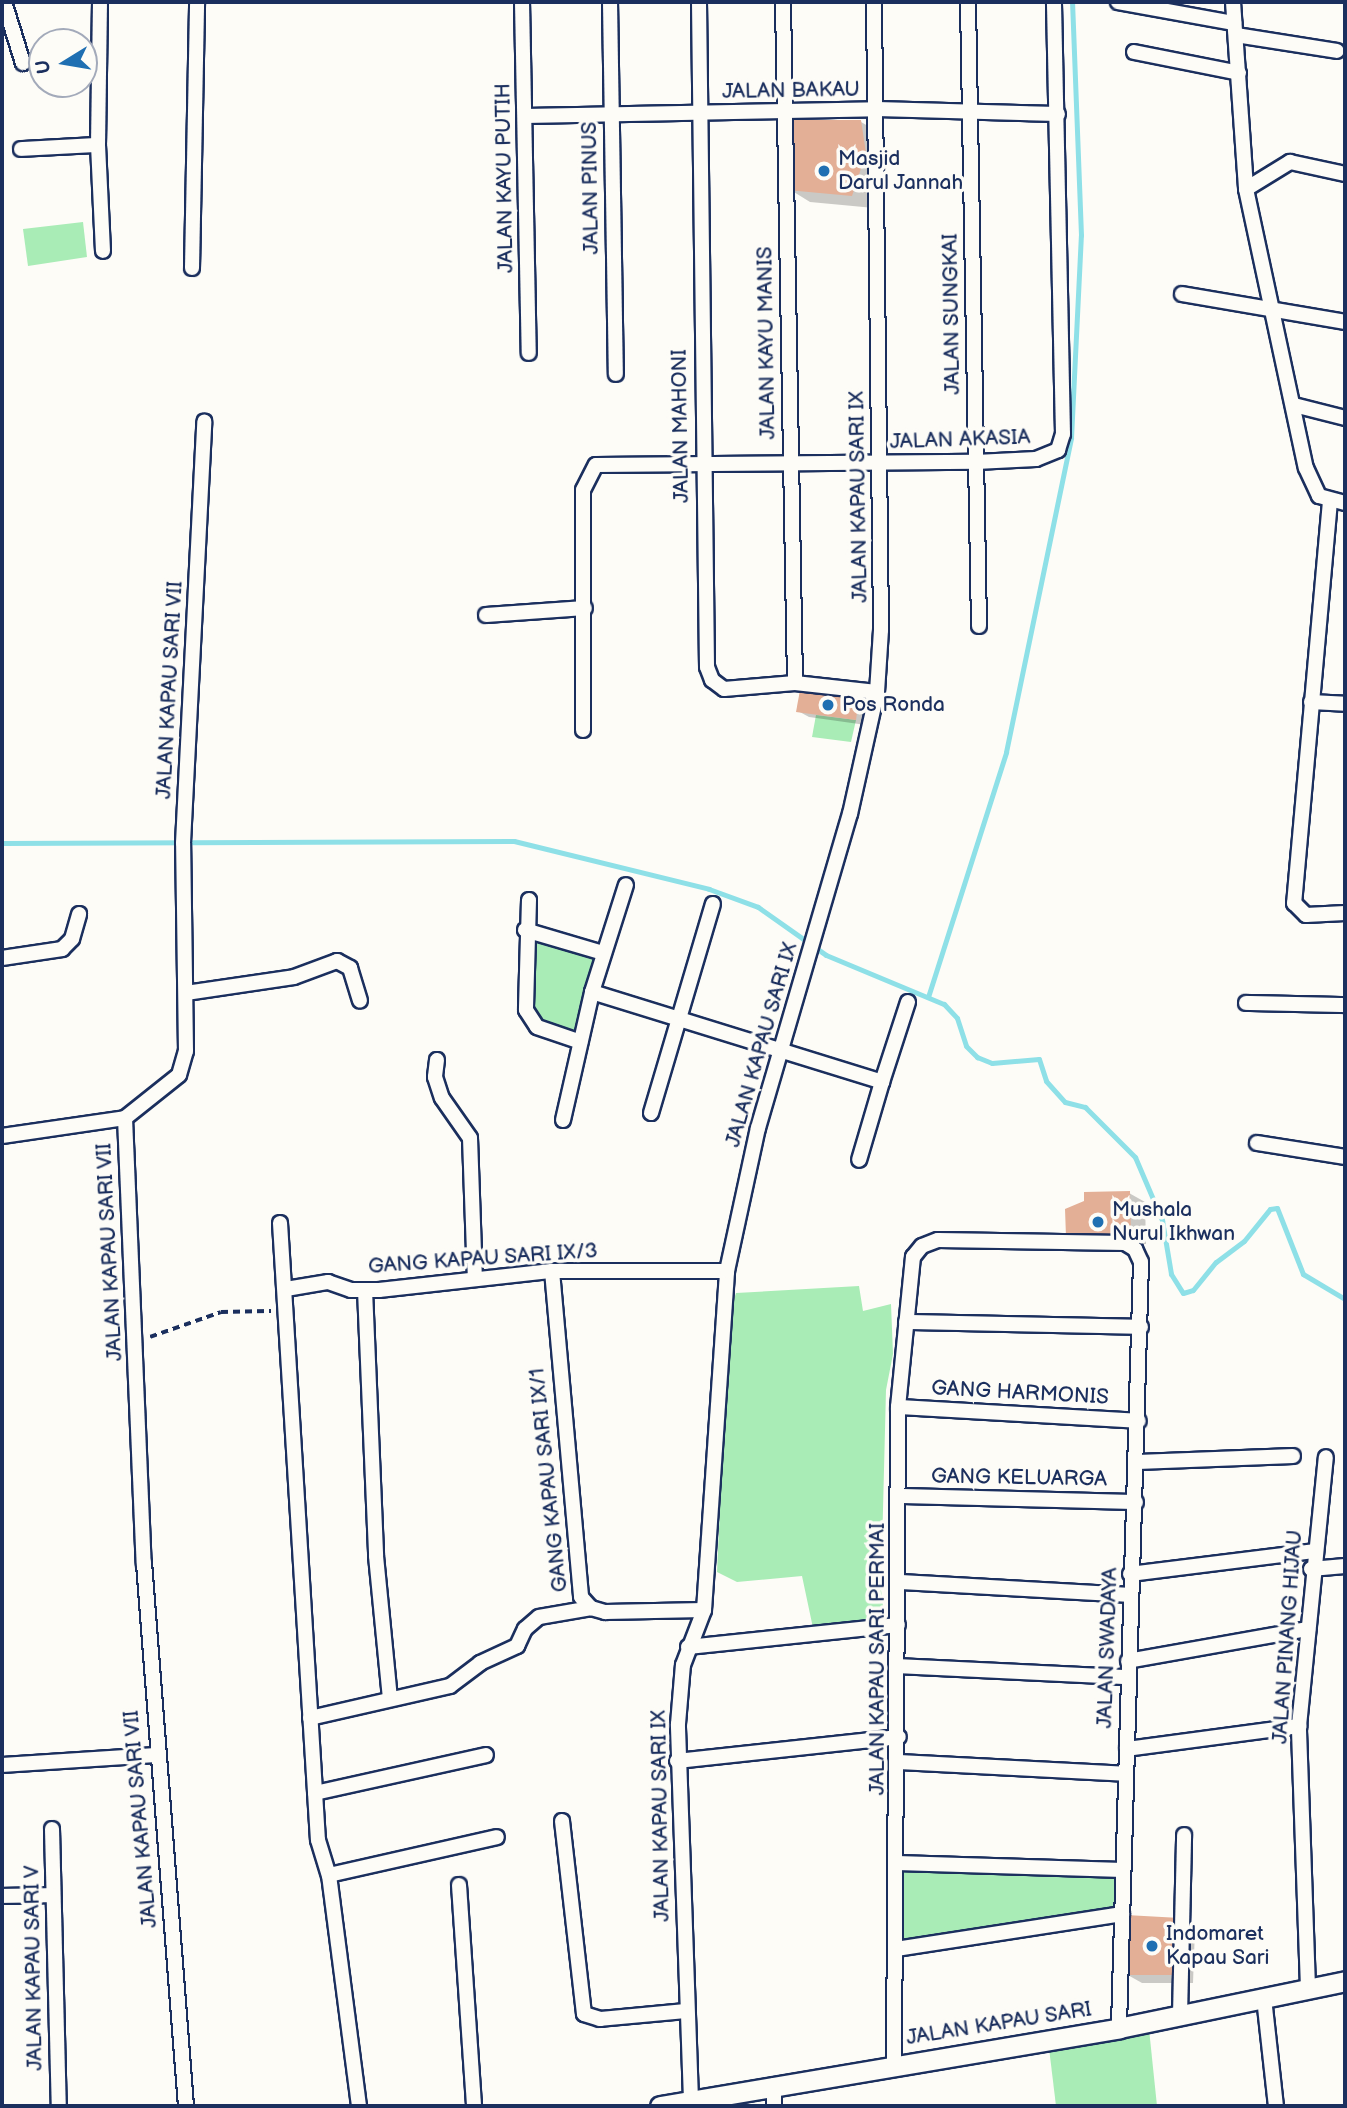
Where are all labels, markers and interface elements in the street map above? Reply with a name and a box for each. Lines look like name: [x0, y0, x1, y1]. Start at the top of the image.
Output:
north arrow: [28, 28, 98, 98]
text: U: [31, 58, 56, 76]
street label: JALAN BAKAU: [722, 77, 860, 105]
street label: JALAN KAYU PUTIH: [491, 83, 519, 273]
street label: JALAN PINUS: [577, 121, 605, 255]
place label: Masjid Darul Jannah: [838, 146, 964, 196]
marker: Masjid Darul Jannah: [816, 163, 832, 179]
street label: JALAN SUNGKAI: [938, 233, 966, 395]
street label: JALAN KAYU MANIS: [753, 246, 781, 440]
street label: JALAN MAHONI: [667, 349, 695, 503]
street label: JALAN KAPAU SARI IX: [845, 391, 873, 603]
street label: JALAN AKASIA: [889, 425, 1031, 455]
street label: JALAN KAPAU SARI VII: [152, 580, 188, 800]
place label: Pos Ronda: [842, 692, 945, 718]
marker: Pos Ronda: [820, 697, 836, 713]
street label: JALAN KAPAU SARI IX: [721, 940, 803, 1150]
street label: JALAN KAPAU SARI VII: [92, 1142, 128, 1362]
place label: Mushala Nurul Ikhwan: [1112, 1197, 1235, 1247]
marker: Mushala Nurul Ikhwan: [1090, 1214, 1106, 1230]
street label: GANG KAPAU SARI IX/3: [367, 1238, 599, 1280]
street label: GANG KAPAU SARI IX/1: [525, 1366, 573, 1594]
street label: GANG HARMONIS: [931, 1376, 1109, 1410]
street label: GANG KELUARGA: [931, 1464, 1107, 1492]
street label: JALAN KAPAU SARI PERMAI: [865, 1523, 891, 1795]
street label: JALAN PINANG HIJAU: [1268, 1529, 1308, 1745]
street label: JALAN SWADAYA: [1093, 1567, 1123, 1729]
street label: JALAN KAPAU SARI VII: [119, 1709, 163, 1929]
street label: JALAN KAPAU SARI IX: [647, 1710, 675, 1922]
street label: JALAN KAPAU SARI V: [20, 1865, 48, 2071]
place label: Indomaret Kapau Sari: [1166, 1921, 1270, 1971]
marker: Indomaret Kapau Sari: [1144, 1938, 1160, 1954]
street label: JALAN KAPAU SARI: [904, 1997, 1094, 2051]

